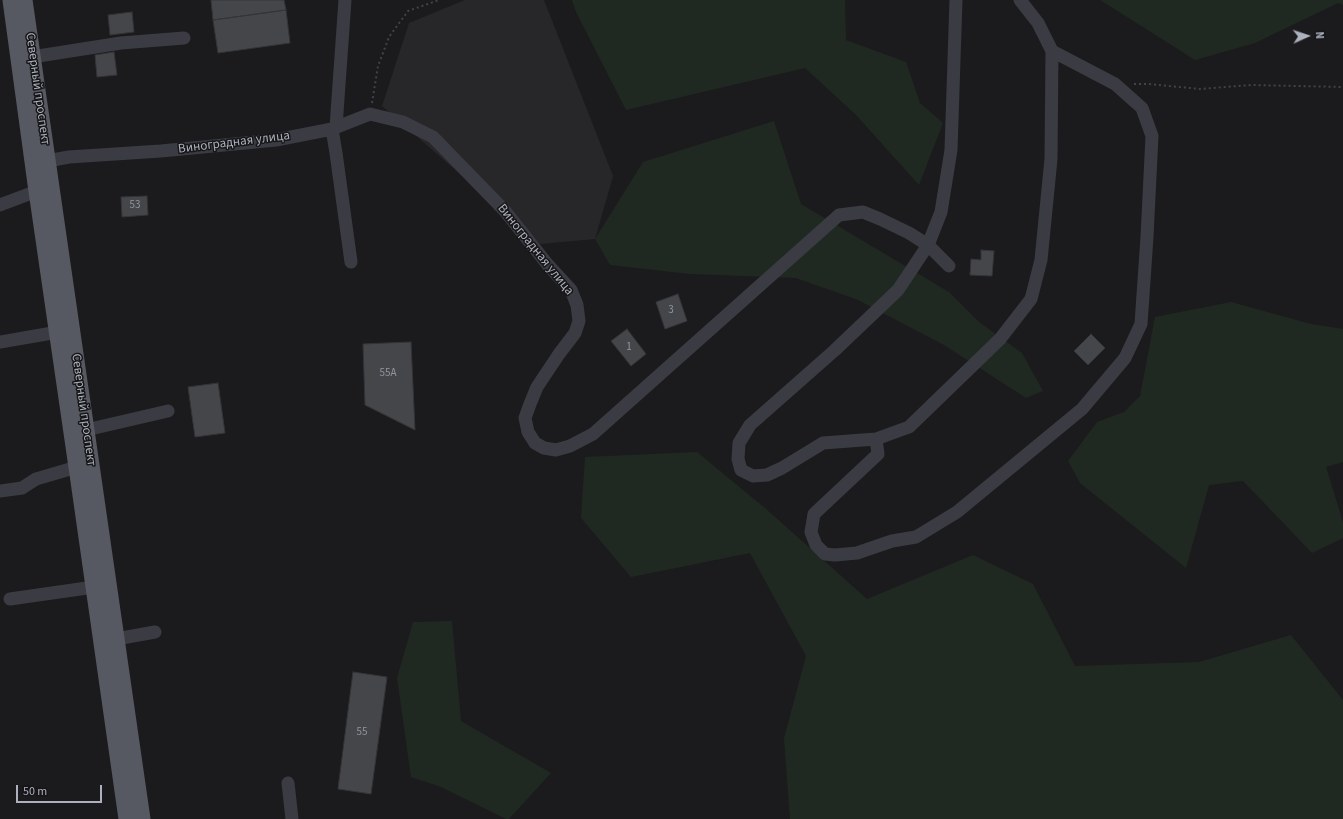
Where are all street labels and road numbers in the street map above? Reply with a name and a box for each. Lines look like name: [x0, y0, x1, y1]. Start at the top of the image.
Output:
street label: Северный проспект: [21, 32, 53, 146]
street label: Виноградная улица: [177, 128, 291, 158]
street label: Виноградная улица: [494, 201, 576, 299]
street label: Северный проспект: [67, 353, 99, 467]

